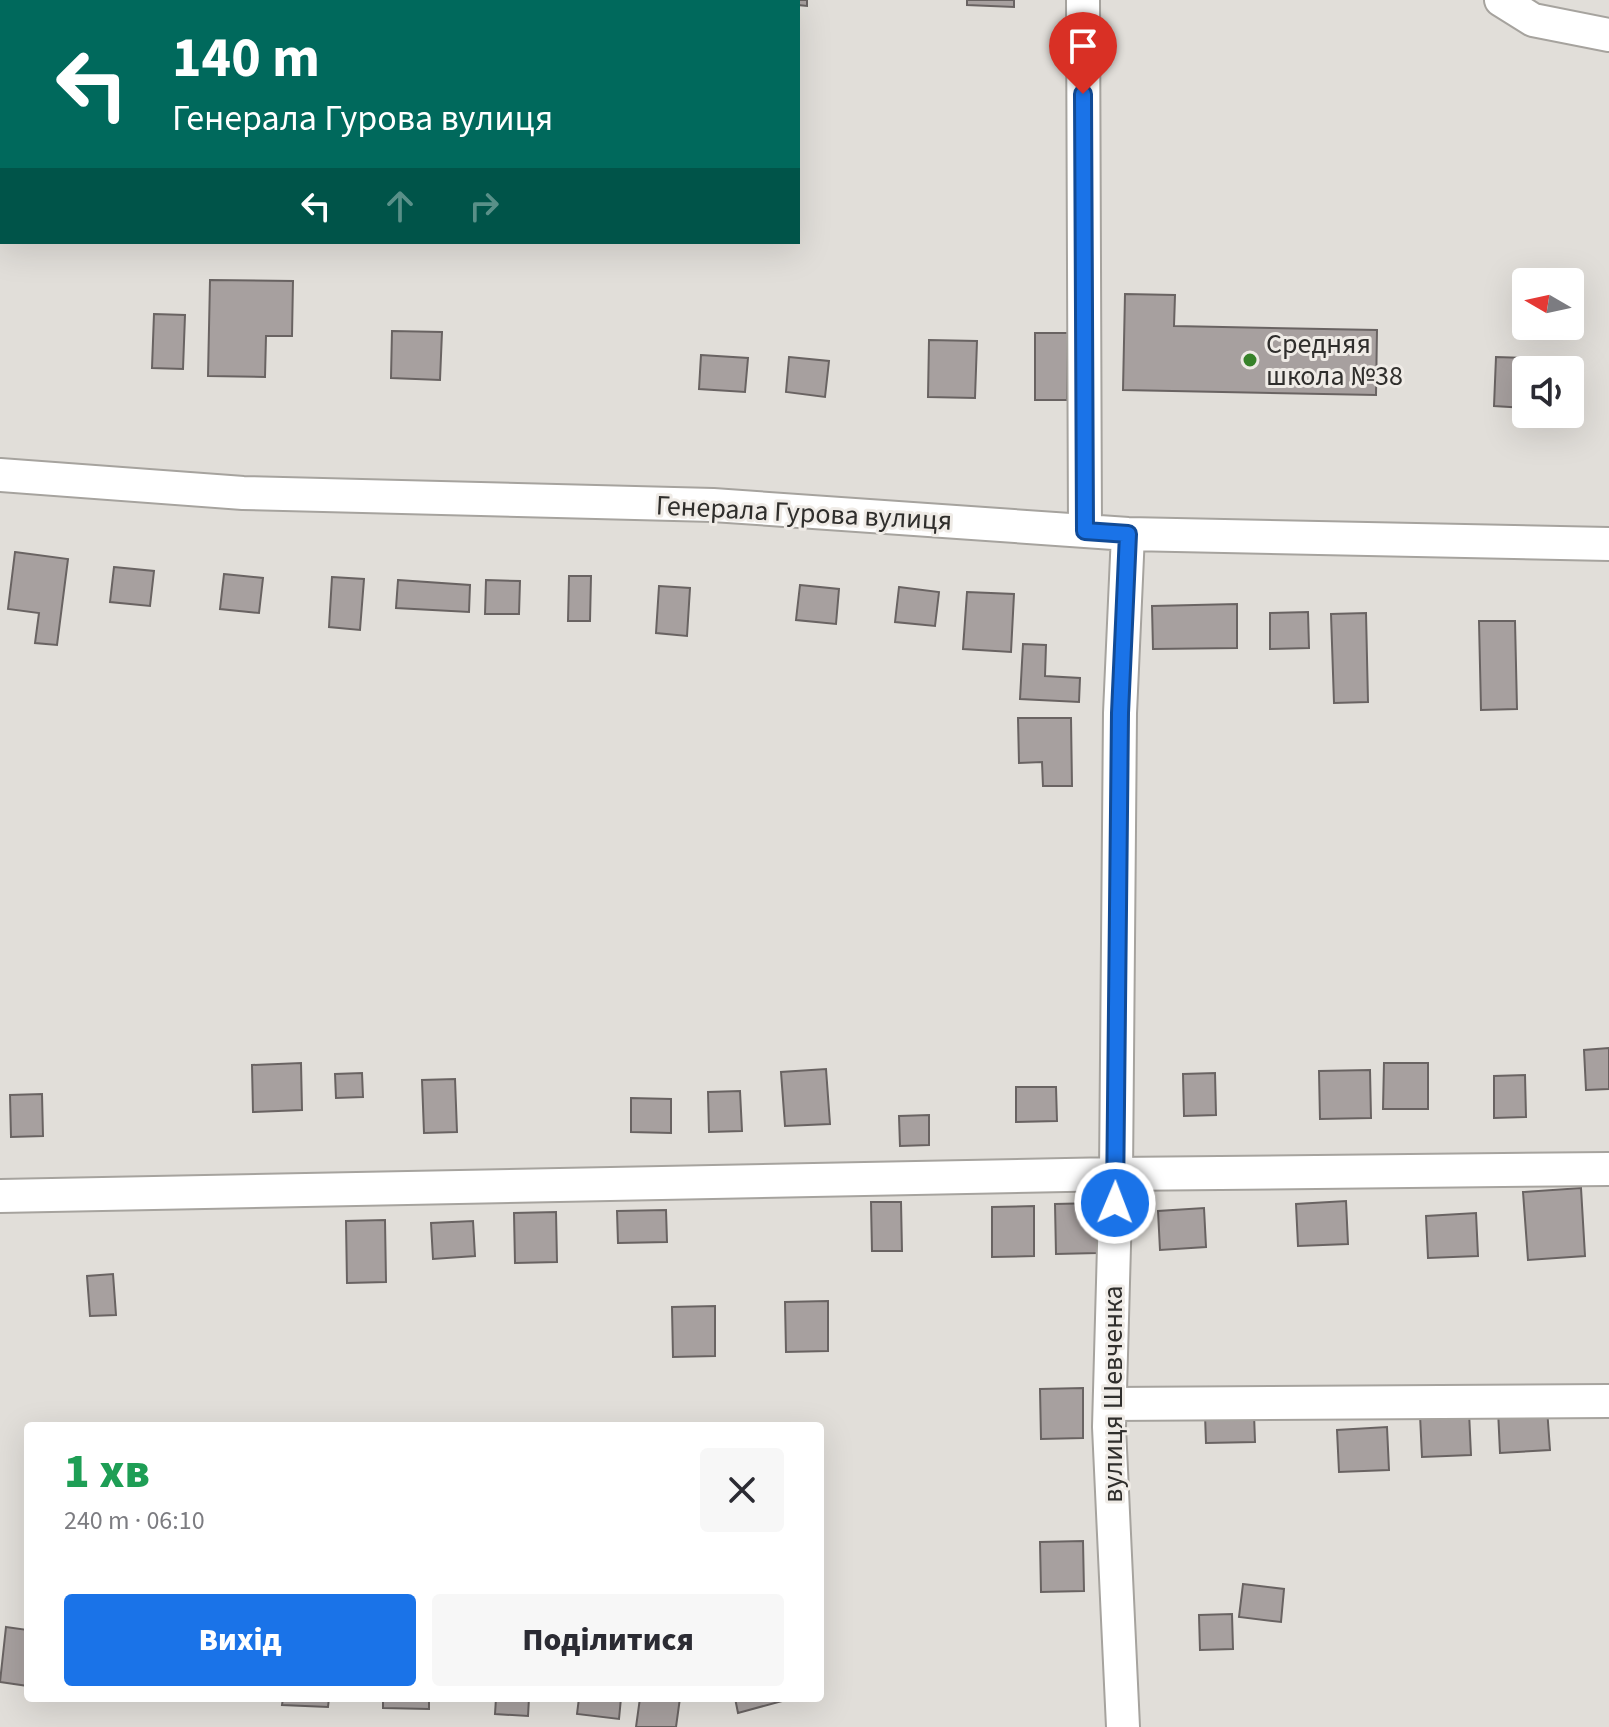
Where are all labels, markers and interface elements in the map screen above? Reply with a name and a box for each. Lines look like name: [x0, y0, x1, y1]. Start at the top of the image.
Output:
pin: [1049, 12, 1117, 94]
text: 140 m: [172, 19, 320, 98]
icon: arrive: [1061, 24, 1105, 68]
icon: left: [40, 32, 144, 136]
text: Генерала Гурова вулиця: [172, 93, 553, 144]
icon: left: [294, 184, 338, 228]
icon: ahead: [378, 184, 422, 228]
icon: right: [462, 184, 506, 228]
north arrow: [1512, 268, 1584, 340]
map controls: [1512, 268, 1584, 428]
place label: Средняя школа №38: [1266, 324, 1403, 396]
marker: Средняя школа №38: [1241, 351, 1259, 369]
button: sound: [1512, 356, 1584, 428]
street label: Генерала Гурова вулиця: [655, 485, 953, 541]
position arrow: [1073, 1161, 1157, 1245]
street label: вулиця Шевченка: [1093, 1285, 1133, 1503]
text: 1 хв: [64, 1438, 150, 1506]
button: close: [700, 1448, 784, 1532]
text: 240 m · 06:10: [64, 1502, 205, 1539]
button: Вихід: [64, 1594, 416, 1686]
button: Поділитися: [432, 1594, 784, 1686]

